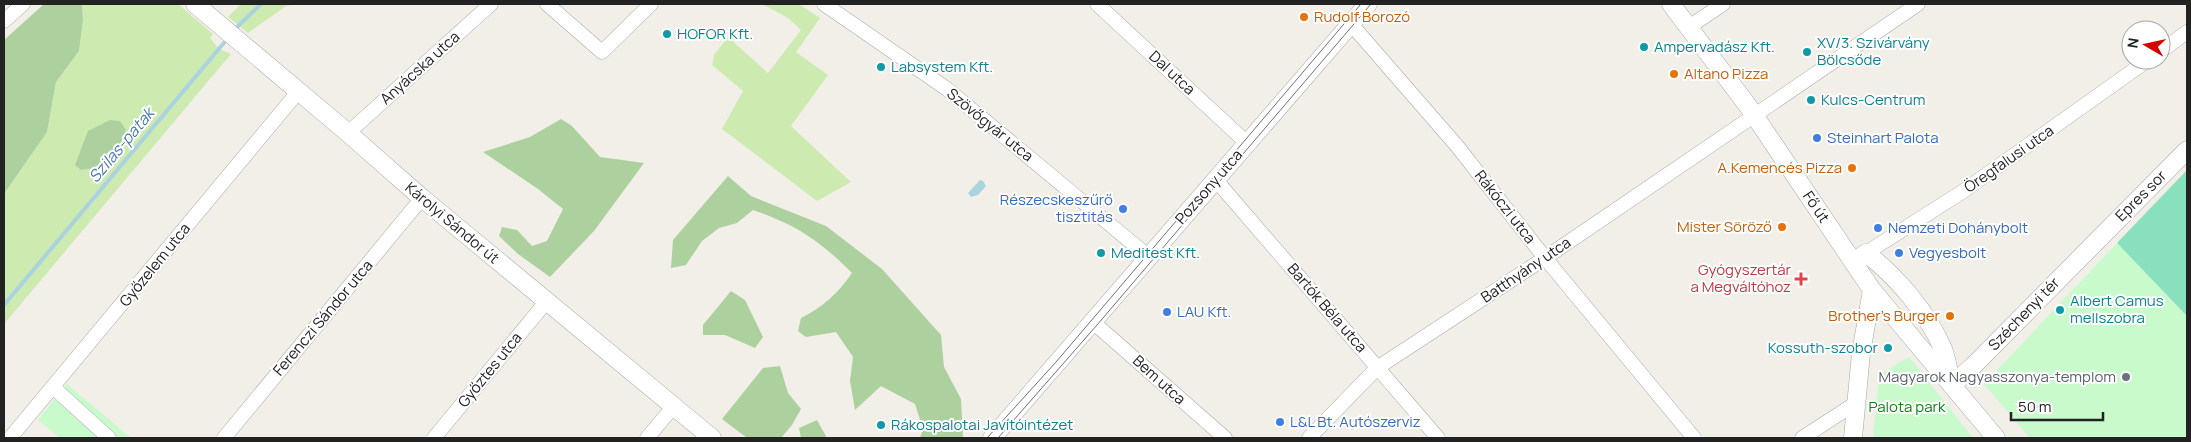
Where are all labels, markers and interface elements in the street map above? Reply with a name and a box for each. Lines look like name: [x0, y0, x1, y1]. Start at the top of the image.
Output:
place label: Rudolf Borozó: [1314, 6, 1410, 27]
marker: Rudolf Borozó: [1298, 11, 1310, 23]
north arrow: [2121, 20, 2171, 70]
place label: HOFOR Kft.: [677, 23, 753, 44]
street label: Anyácska utca: [375, 26, 464, 109]
marker: HOFOR Kft.: [661, 28, 673, 40]
place label: XV/3. Szivárvány Bölcsőde: [1817, 32, 1930, 70]
place label: Ampervadász Kft.: [1654, 36, 1775, 57]
text: N: [2122, 36, 2143, 49]
marker: Ampervadász Kft.: [1638, 41, 1650, 53]
street label: Dal utca: [1145, 46, 1200, 99]
marker: XV/3. Szivárvány Bölcsőde: [1801, 46, 1813, 58]
place label: Labsystem Kft.: [891, 56, 993, 77]
marker: Labsystem Kft.: [875, 61, 887, 73]
place label: Altano Pizza: [1684, 63, 1768, 84]
marker: Altano Pizza: [1668, 68, 1680, 80]
street label: Szövőgyár utca: [943, 83, 1038, 166]
place label: Kulcs-Centrum: [1821, 89, 1926, 110]
marker: Kulcs-Centrum: [1805, 94, 1817, 106]
water label: Szilas-patak: [83, 101, 160, 187]
street label: Öregfalusi utca: [1960, 120, 2058, 197]
place label: Steinhart Palota: [1827, 127, 1939, 148]
marker: Steinhart Palota: [1811, 132, 1823, 144]
street label: Pozsony utca: [1170, 145, 1247, 229]
place label: A.Kemencés Pizza: [1718, 157, 1842, 178]
marker: A.Kemencés Pizza: [1846, 162, 1858, 174]
street label: Epres sor: [2110, 165, 2171, 226]
street label: Rákóczi utca: [1470, 166, 1541, 248]
street label: Károlyi Sándor út: [401, 177, 504, 268]
street label: Fő út: [1798, 187, 1835, 227]
place label: Részecskeszűrő tisztitás: [1000, 189, 1113, 227]
marker: Részecskeszűrő tisztitás: [1117, 203, 1129, 215]
place label: Mister Söröző: [1677, 216, 1772, 237]
place label: Nemzeti Dohánybolt: [1888, 217, 2028, 238]
street label: Győzelem utca: [114, 219, 195, 311]
marker: Mister Söröző: [1776, 221, 1788, 233]
marker: Nemzeti Dohánybolt: [1872, 222, 1884, 234]
street label: Batthyány utca: [1477, 232, 1575, 307]
place label: Meditest Kft.: [1111, 242, 1200, 263]
place label: Vegyesbolt: [1909, 242, 1986, 263]
marker: Meditest Kft.: [1095, 247, 1107, 259]
marker: Vegyesbolt: [1893, 247, 1905, 259]
street label: Ferenczi Sándor utca: [268, 255, 377, 380]
street label: Bartók Béla utca: [1283, 259, 1372, 357]
place label: Gyógyszertár a Megváltóhoz: [1690, 259, 1792, 297]
street label: Széchenyi tér: [1983, 272, 2064, 355]
marker: Gyógyszertár a Megváltóhoz: [1795, 273, 1807, 285]
place label: Albert Camus mellszobra: [2070, 290, 2164, 328]
place label: LAU Kft.: [1177, 301, 1231, 322]
marker: Albert Camus mellszobra: [2054, 304, 2066, 316]
place label: Brother's Burger: [1828, 305, 1941, 326]
marker: LAU Kft.: [1161, 306, 1173, 318]
marker: Brother's Burger: [1944, 310, 1956, 322]
street label: Győztes utca: [453, 328, 526, 412]
place label: Kossuth-szobor: [1768, 337, 1879, 358]
marker: Kossuth-szobor: [1882, 342, 1894, 354]
street label: Bem utca: [1128, 350, 1190, 409]
place label: Magyarok Nagyasszonya-templom: [1878, 366, 2116, 387]
marker: Magyarok Nagyasszonya-templom: [2120, 371, 2132, 383]
scale bar: [2011, 390, 2104, 422]
park label: Palota park: [1869, 396, 1946, 417]
text: 50 m: [2018, 396, 2052, 417]
place label: L&L Bt. Autószerviz: [1290, 411, 1421, 432]
place label: Rákospalotai Javítóintézet: [891, 414, 1073, 435]
marker: L&L Bt. Autószerviz: [1274, 416, 1286, 428]
marker: Rákospalotai Javítóintézet: [875, 419, 887, 431]

